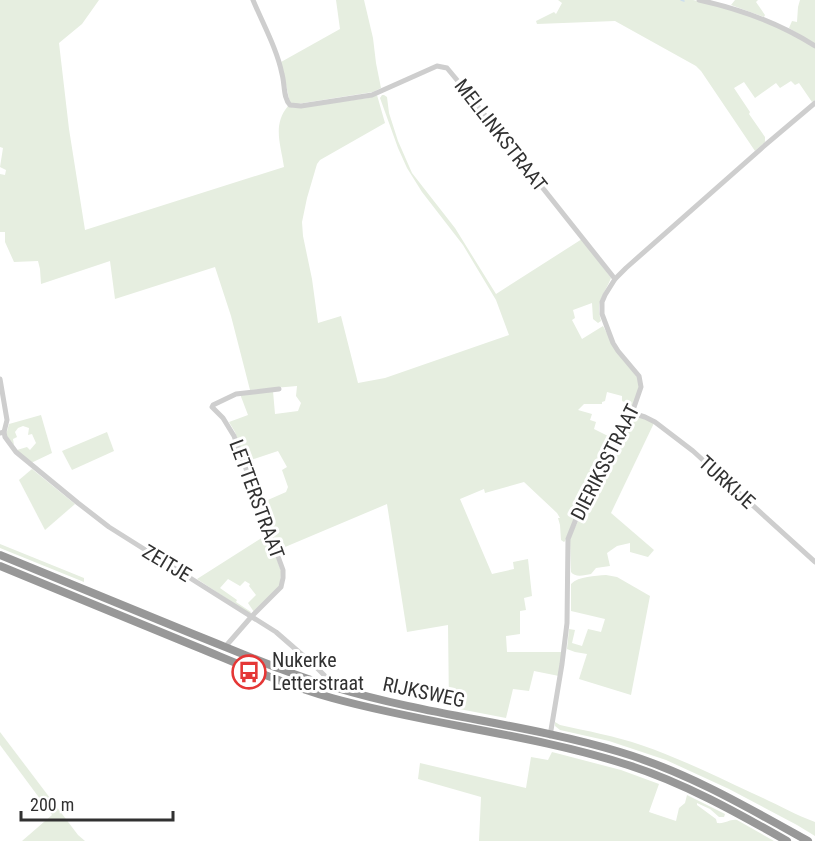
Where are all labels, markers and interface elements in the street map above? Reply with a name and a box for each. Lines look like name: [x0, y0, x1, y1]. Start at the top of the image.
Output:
street label: MELLINKSTRAAT: [450, 74, 552, 196]
street label: DIERIKSSTRAAT: [566, 400, 644, 524]
street label: LETTERSTRAAT: [224, 436, 290, 562]
street label: TURKIJE: [694, 450, 760, 514]
street label: ZEITJE: [138, 539, 196, 587]
place label: Nukerke Letterstraat: [272, 648, 364, 695]
bus stop icon: Nukerke Letterstraat: [231, 654, 267, 690]
street label: RIJKSWEG: [381, 672, 467, 712]
scale bar: [21, 784, 172, 822]
text: 200 m: [30, 794, 74, 815]

